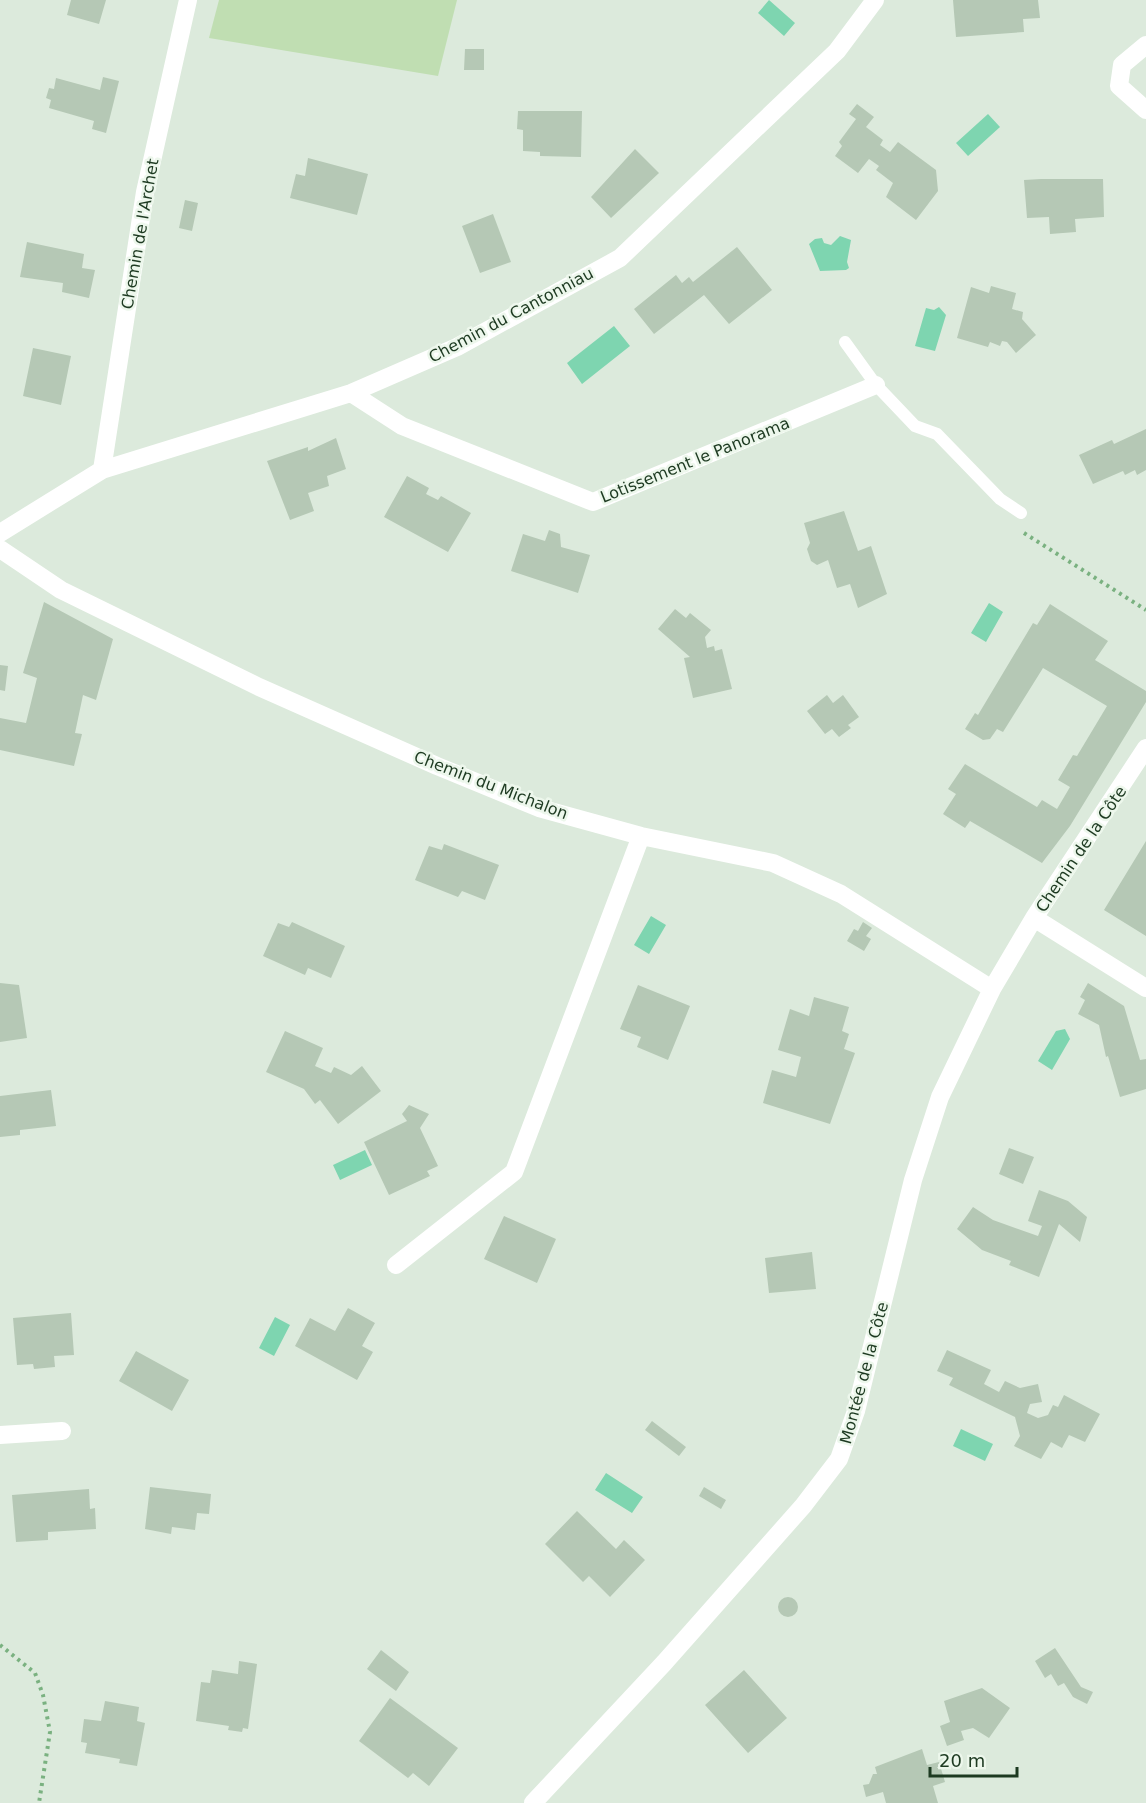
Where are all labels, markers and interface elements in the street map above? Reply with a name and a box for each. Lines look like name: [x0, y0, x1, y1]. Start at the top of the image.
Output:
street label: Chemin de l'Archet: [117, 157, 163, 311]
street label: Chemin du Cantonniau: [425, 264, 597, 366]
street label: Lotissement le Panorama: [598, 413, 792, 507]
street label: Chemin du Michalon: [411, 747, 571, 823]
street label: Chemin de la Côte: [1032, 782, 1130, 916]
street label: Montée de la Côte: [836, 1300, 892, 1446]
scale bar: [930, 1740, 1017, 1778]
text: 20 m: [939, 1750, 985, 1771]

